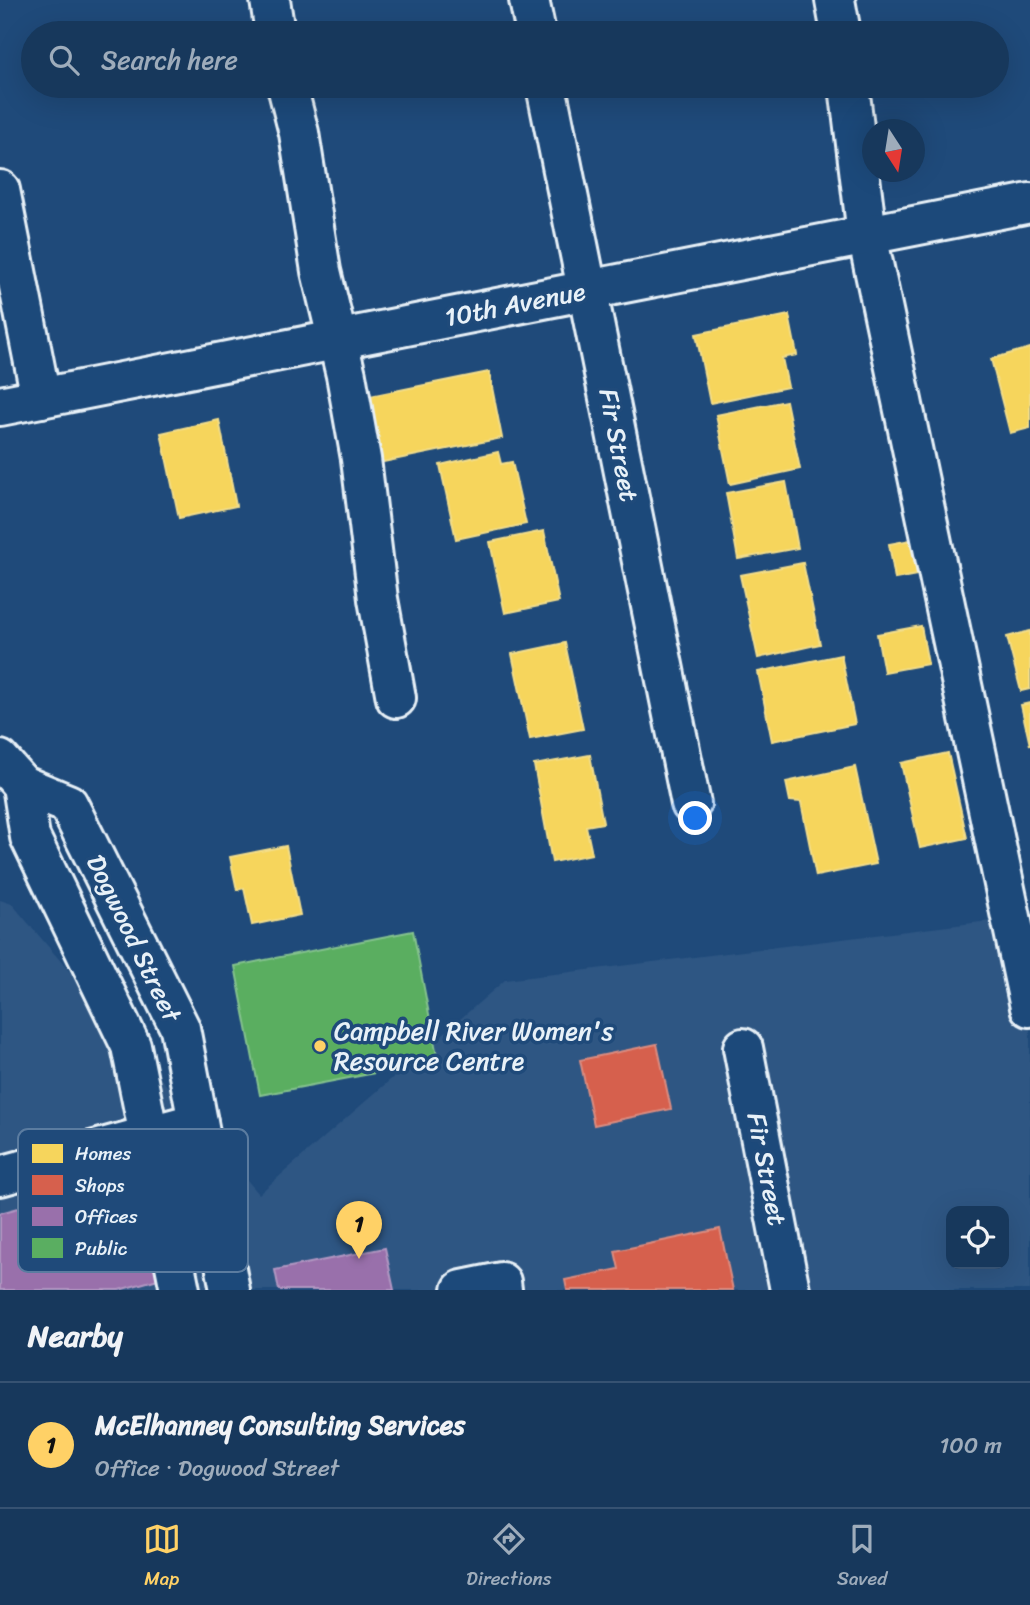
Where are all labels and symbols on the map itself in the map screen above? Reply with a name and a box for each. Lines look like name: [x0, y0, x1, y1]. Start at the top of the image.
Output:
north arrow: [862, 119, 925, 182]
street label: 10th Avenue: [441, 268, 590, 340]
street label: Fir Street: [586, 384, 652, 506]
your location: [678, 801, 712, 835]
street label: Dogwood Street: [73, 846, 195, 1031]
place label: Campbell River Women's Resource Centre: [334, 1008, 615, 1084]
marker: Campbell River Women's Resource Centre: [312, 1038, 328, 1054]
street label: Fir Street: [734, 1108, 800, 1230]
legend: [18, 1129, 248, 1272]
text: Homes: [75, 1137, 131, 1170]
text: Shops: [75, 1169, 125, 1202]
text: Offices: [75, 1200, 138, 1233]
pin: 1: [336, 1201, 382, 1259]
text: Public: [75, 1232, 128, 1265]

